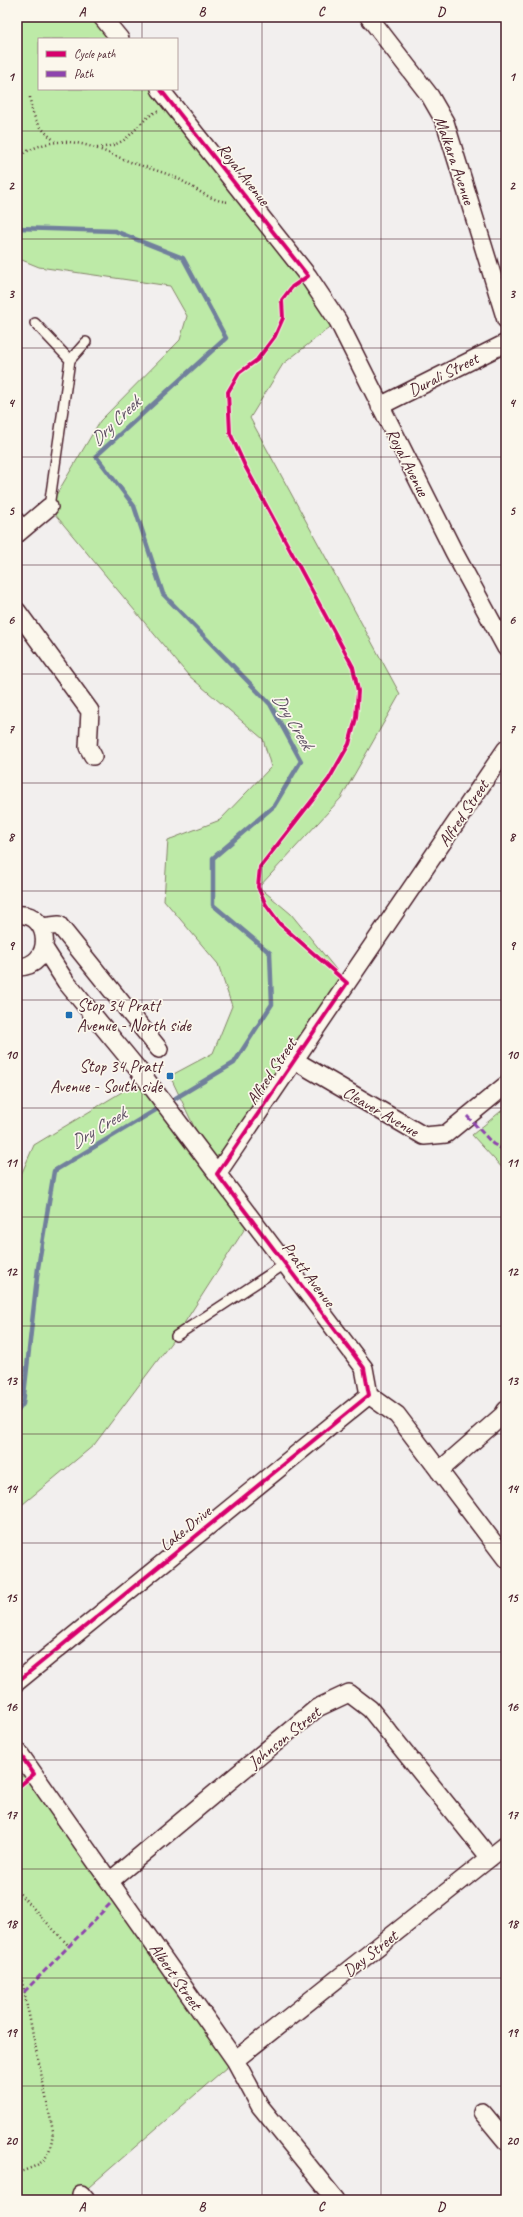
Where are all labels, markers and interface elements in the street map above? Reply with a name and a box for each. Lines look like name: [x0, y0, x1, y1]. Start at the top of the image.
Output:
text: A: [79, 4, 87, 20]
text: B: [199, 4, 207, 20]
text: C: [318, 4, 326, 20]
text: D: [437, 4, 446, 20]
legend: [38, 38, 178, 90]
text: Cycle path: [74, 46, 116, 62]
text: Path: [74, 66, 94, 82]
text: 1: [8, 69, 16, 85]
text: 1: [509, 69, 517, 85]
street label: Malkara Avenue: [430, 113, 480, 208]
street label: Royal Avenue: [213, 139, 275, 211]
text: 2: [8, 178, 15, 194]
text: 2: [509, 178, 516, 194]
text: 3: [8, 286, 15, 302]
text: 3: [509, 286, 516, 302]
street label: Durali Street: [405, 347, 484, 401]
water label: Dry Creek: [85, 390, 147, 450]
text: 4: [8, 395, 16, 411]
text: 4: [509, 395, 517, 411]
street label: Royal Avenue: [382, 425, 434, 501]
text: 5: [8, 503, 15, 519]
text: 5: [509, 503, 516, 519]
text: 6: [8, 612, 15, 628]
text: 6: [509, 612, 516, 628]
water label: Dry Creek: [268, 689, 320, 756]
text: 7: [8, 721, 15, 737]
text: 7: [509, 721, 516, 737]
street label: Alfred Street: [434, 774, 495, 850]
text: 8: [8, 829, 16, 845]
text: 8: [509, 829, 517, 845]
text: 9: [8, 938, 15, 954]
text: 9: [509, 938, 516, 954]
place label: Stop 34 Pratt Avenue - North side: [77, 995, 192, 1036]
marker: Stop 34 Pratt Avenue - North side: [64, 1010, 74, 1020]
street label: Alfred Street: [242, 1032, 303, 1108]
text: 10: [5, 1047, 18, 1063]
text: 10: [506, 1047, 519, 1063]
place label: Stop 34 Pratt Avenue - South side: [50, 1056, 164, 1097]
marker: Stop 34 Pratt Avenue - South side: [165, 1071, 175, 1081]
street label: Cleaver Avenue: [339, 1081, 424, 1142]
water label: Dry Creek: [66, 1101, 133, 1153]
text: 11: [5, 1155, 19, 1171]
text: 11: [506, 1155, 520, 1171]
street label: Pratt Avenue: [277, 1238, 341, 1312]
text: 12: [5, 1264, 18, 1280]
text: 12: [506, 1264, 519, 1280]
text: 13: [5, 1373, 18, 1389]
text: 13: [506, 1373, 519, 1389]
text: 14: [5, 1481, 19, 1497]
text: 14: [506, 1481, 520, 1497]
street label: Lake Drive: [155, 1500, 217, 1556]
text: 15: [5, 1590, 18, 1606]
text: 15: [506, 1590, 519, 1606]
text: 16: [5, 1699, 18, 1715]
text: 16: [506, 1699, 519, 1715]
street label: Johnson Street: [243, 1700, 326, 1773]
text: 17: [5, 1807, 18, 1823]
text: 17: [506, 1807, 519, 1823]
text: 18: [5, 1916, 19, 1932]
text: 18: [506, 1916, 520, 1932]
street label: Day Street: [339, 1924, 404, 1981]
street label: Albert Street: [145, 1939, 208, 2016]
text: 19: [5, 2025, 18, 2041]
text: 19: [506, 2025, 519, 2041]
text: 20: [5, 2133, 18, 2149]
text: 20: [506, 2133, 519, 2149]
text: A: [79, 2199, 87, 2215]
text: B: [199, 2199, 207, 2215]
text: C: [318, 2199, 326, 2215]
text: D: [437, 2199, 446, 2215]

